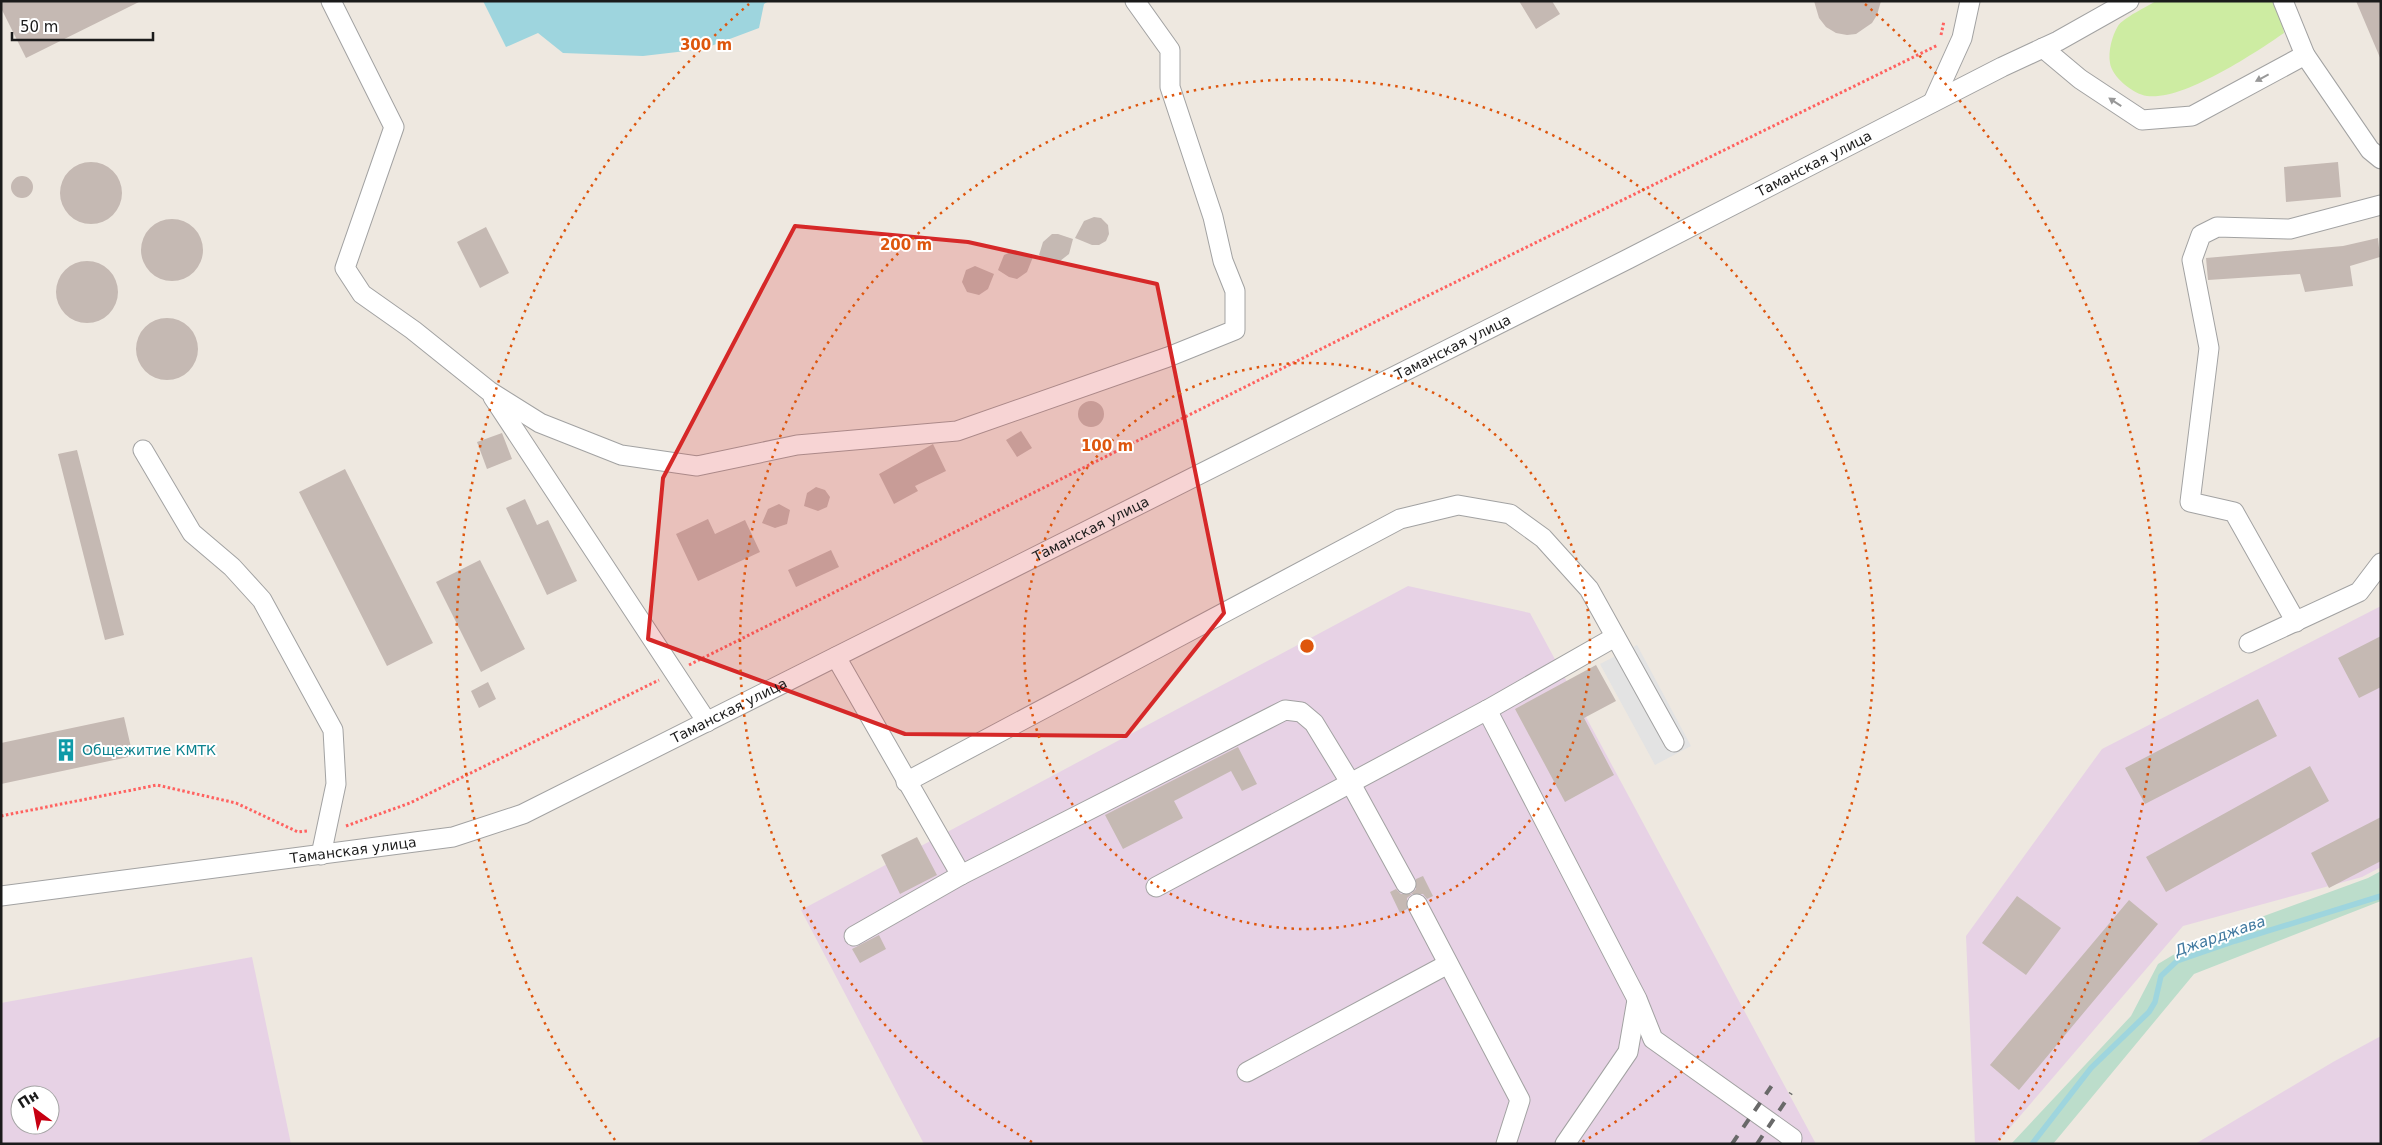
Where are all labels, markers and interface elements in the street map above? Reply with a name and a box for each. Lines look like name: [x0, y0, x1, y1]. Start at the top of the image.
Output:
scale bar: [12, 10, 154, 42]
text: 50 m: [20, 18, 58, 36]
text: 300 m: [680, 36, 732, 54]
one-way arrow: [2255, 74, 2269, 82]
one-way arrow: [2108, 97, 2121, 107]
street label: Таманская улица: [1753, 127, 1874, 200]
text: 200 m: [880, 236, 932, 254]
street label: Таманская улица: [1391, 311, 1513, 383]
text: 100 m: [1081, 437, 1133, 455]
street label: Таманская улица: [1029, 493, 1151, 565]
centre of rings: [1298, 637, 1316, 655]
street label: Таманская улица: [667, 675, 790, 747]
building icon: Общежитие КМТК: [53, 737, 79, 763]
place label: Общежитие КМТК: [82, 742, 216, 758]
street label: Таманская улица: [288, 834, 417, 866]
water label: Джарджава: [2171, 912, 2268, 960]
north arrow: [10, 1085, 60, 1135]
text: Пн: [15, 1087, 41, 1111]

